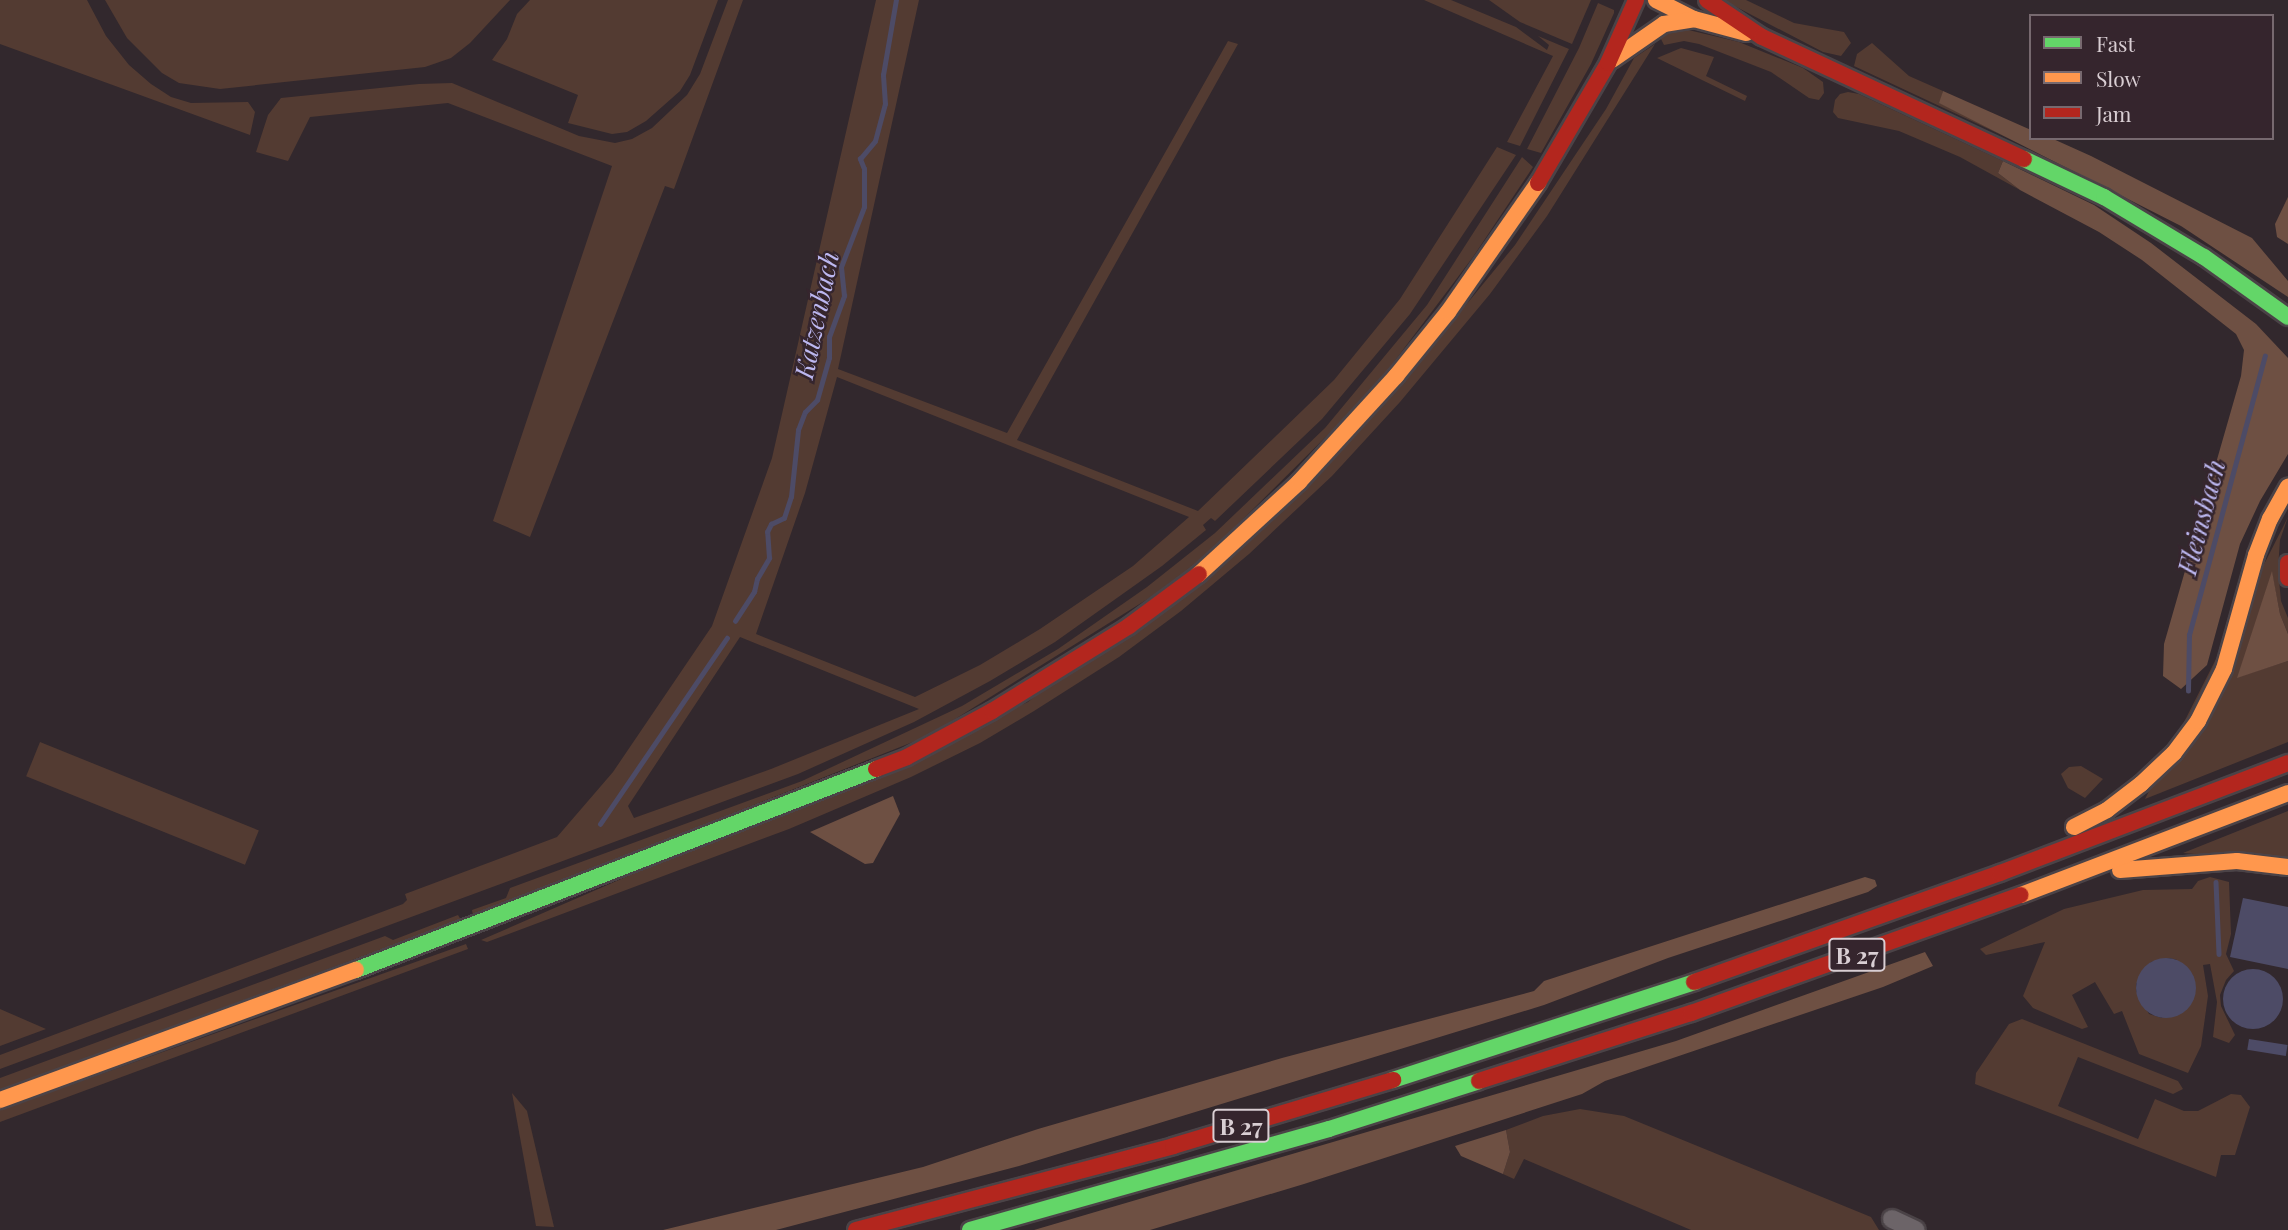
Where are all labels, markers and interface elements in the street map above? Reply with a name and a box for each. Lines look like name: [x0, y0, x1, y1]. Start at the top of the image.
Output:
legend: [2029, 14, 2274, 140]
text: Fast: [2096, 29, 2135, 57]
text: Slow: [2096, 64, 2141, 92]
text: Jam: [2096, 99, 2132, 127]
water label: Katzenbach: [787, 249, 845, 381]
water label: Fleinsbach: [2171, 456, 2231, 578]
road number: B 27: [1827, 936, 1887, 974]
road number: B 27: [1211, 1106, 1271, 1146]

